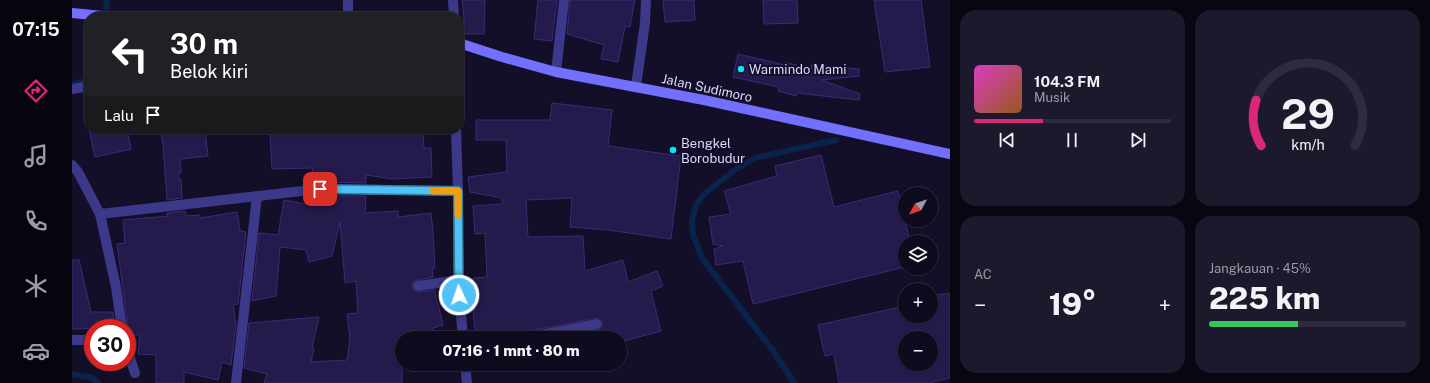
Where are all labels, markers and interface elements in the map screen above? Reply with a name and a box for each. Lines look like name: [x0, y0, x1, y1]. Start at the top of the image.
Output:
text: 07:15: [12, 19, 60, 40]
text: 30 m: [170, 27, 238, 60]
icon: left: [104, 28, 156, 80]
text: Belok kiri: [170, 61, 248, 82]
place label: Warmindo Mami: [749, 62, 846, 77]
marker: Warmindo Mami: [736, 64, 746, 74]
street label: Jalan Sudimoro: [660, 71, 754, 105]
text: 104.3 FM: [1034, 73, 1100, 90]
icon: directions: [22, 77, 50, 105]
text: 29: [1281, 89, 1334, 138]
text: Musik: [1034, 90, 1070, 105]
icon: arrive: [142, 104, 164, 126]
text: Lalu: [104, 107, 134, 124]
icon: previous: [996, 129, 1018, 151]
icon: pause: [1061, 129, 1083, 151]
icon: next: [1127, 129, 1149, 151]
text: km/h: [1291, 135, 1324, 152]
place label: Bengkel Borobudur: [681, 136, 745, 166]
icon: music: [22, 142, 50, 170]
marker: Bengkel Borobudur: [668, 145, 678, 155]
pin: [303, 172, 337, 206]
icon: arrive: [309, 178, 331, 200]
north arrow: [898, 187, 938, 227]
map controls: [898, 187, 938, 371]
icon: phone: [22, 207, 50, 235]
button: layers: [898, 235, 938, 275]
text: Jangkauan · 45%: [1209, 261, 1311, 276]
text: AC: [974, 267, 992, 282]
icon: climate: [22, 272, 50, 300]
position arrow: [438, 274, 480, 316]
text: 225 km: [1209, 280, 1320, 316]
button: +: [898, 283, 938, 323]
text: 19°: [1049, 286, 1096, 322]
text: −: [974, 292, 986, 318]
text: +: [1159, 292, 1171, 318]
speed limit sign: 30: [84, 319, 136, 371]
button: −: [898, 331, 938, 371]
icon: car: [22, 337, 50, 365]
text: 07:16 · 1 mnt · 80 m: [442, 342, 580, 359]

